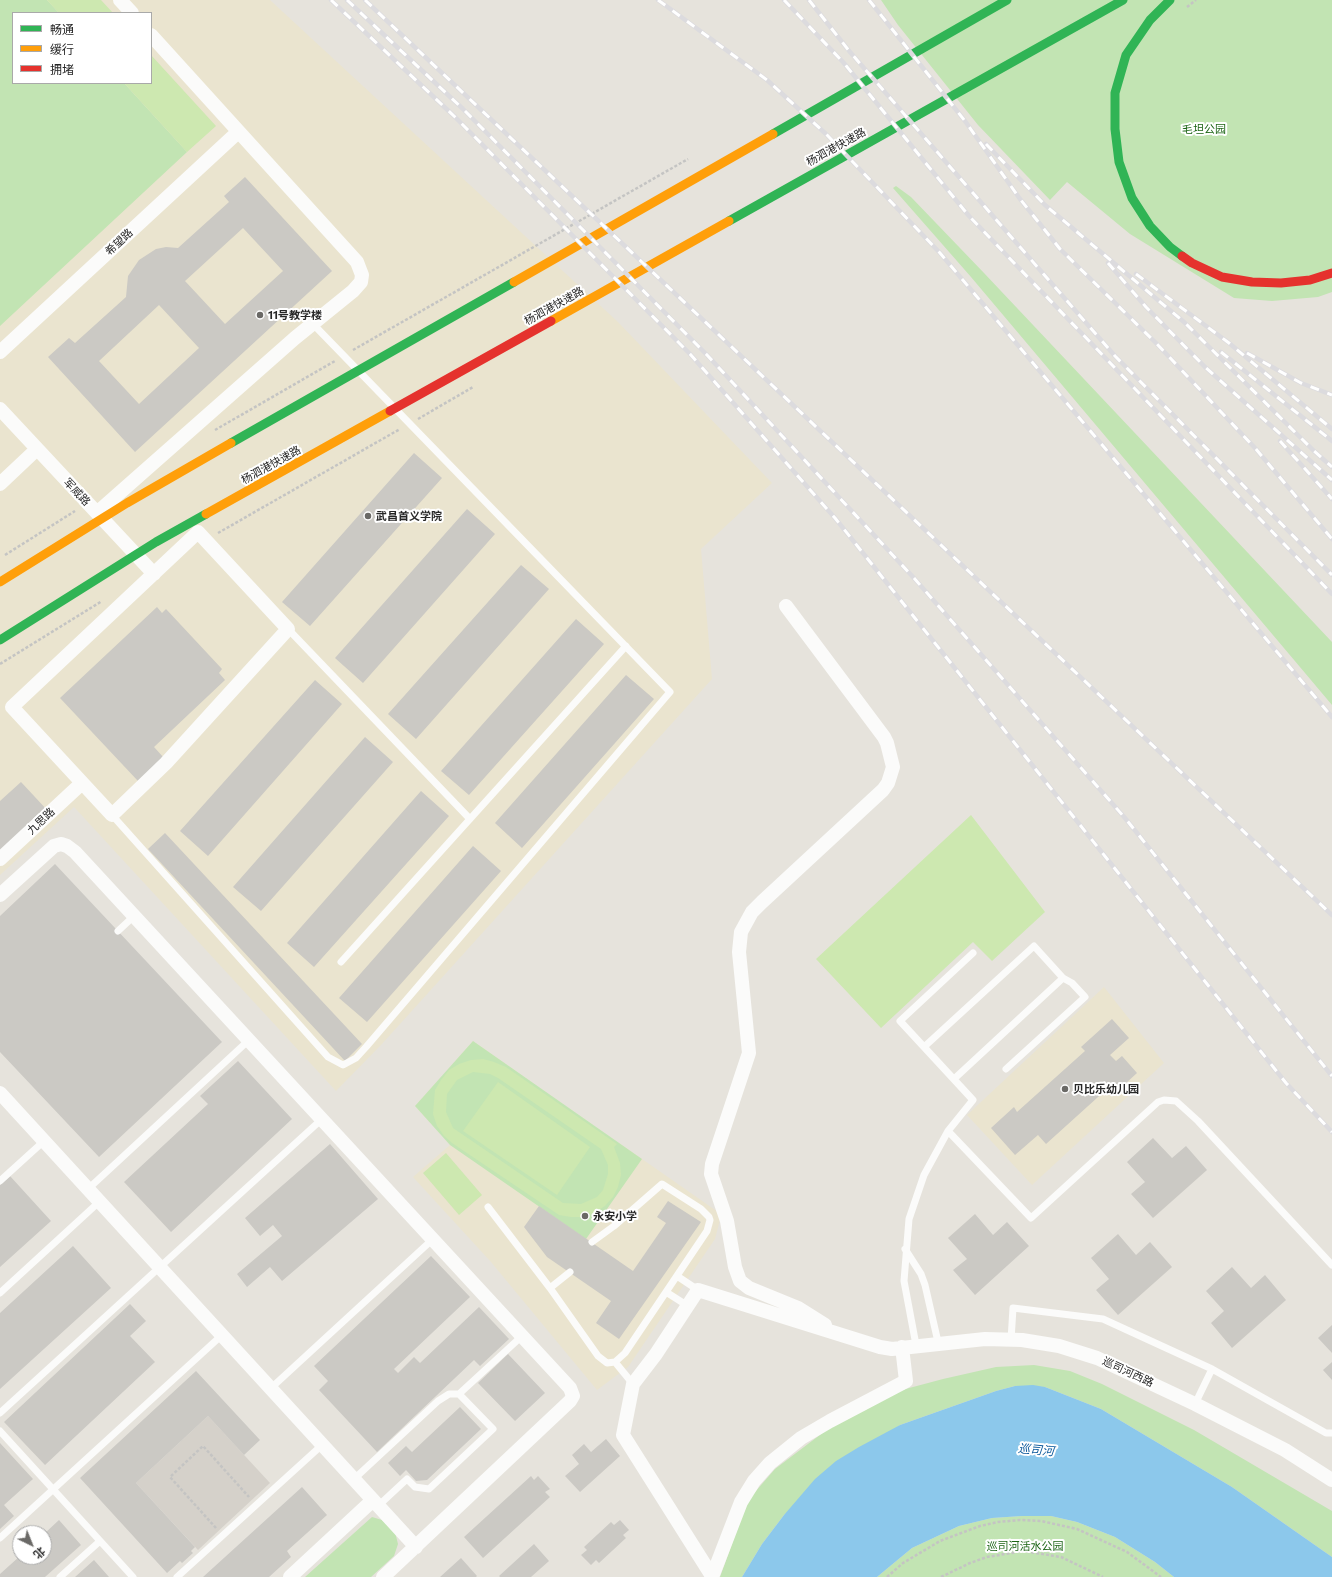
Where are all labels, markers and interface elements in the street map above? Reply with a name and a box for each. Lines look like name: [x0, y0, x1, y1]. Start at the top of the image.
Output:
legend: [12, 12, 152, 84]
text: 畅通: [50, 22, 74, 36]
text: 缓行: [50, 42, 74, 56]
text: 拥堵: [50, 62, 74, 76]
park label: 毛坦公园: [1182, 122, 1226, 136]
street label: 杨泗港快速路: [804, 125, 868, 169]
street label: 希望路: [102, 226, 136, 258]
street label: 杨泗港快速路: [522, 284, 586, 328]
place label: 11号教学楼: [268, 308, 322, 322]
marker: 11号教学楼: [255, 310, 265, 320]
street label: 杨泗港快速路: [239, 443, 303, 487]
street label: 军威路: [61, 475, 93, 509]
place label: 武昌首义学院: [376, 509, 442, 523]
marker: 武昌首义学院: [363, 511, 373, 521]
street label: 九思路: [24, 805, 58, 837]
place label: 贝比乐幼儿园: [1073, 1082, 1139, 1096]
marker: 贝比乐幼儿园: [1060, 1084, 1070, 1094]
place label: 永安小学: [593, 1209, 637, 1223]
marker: 永安小学: [580, 1211, 590, 1221]
street label: 巡司河西路: [1100, 1354, 1156, 1390]
water label: 巡司河: [1017, 1441, 1055, 1459]
north arrow: [12, 1525, 52, 1565]
park label: 巡司河活水公园: [987, 1539, 1063, 1553]
text: 北: [31, 1545, 48, 1562]

